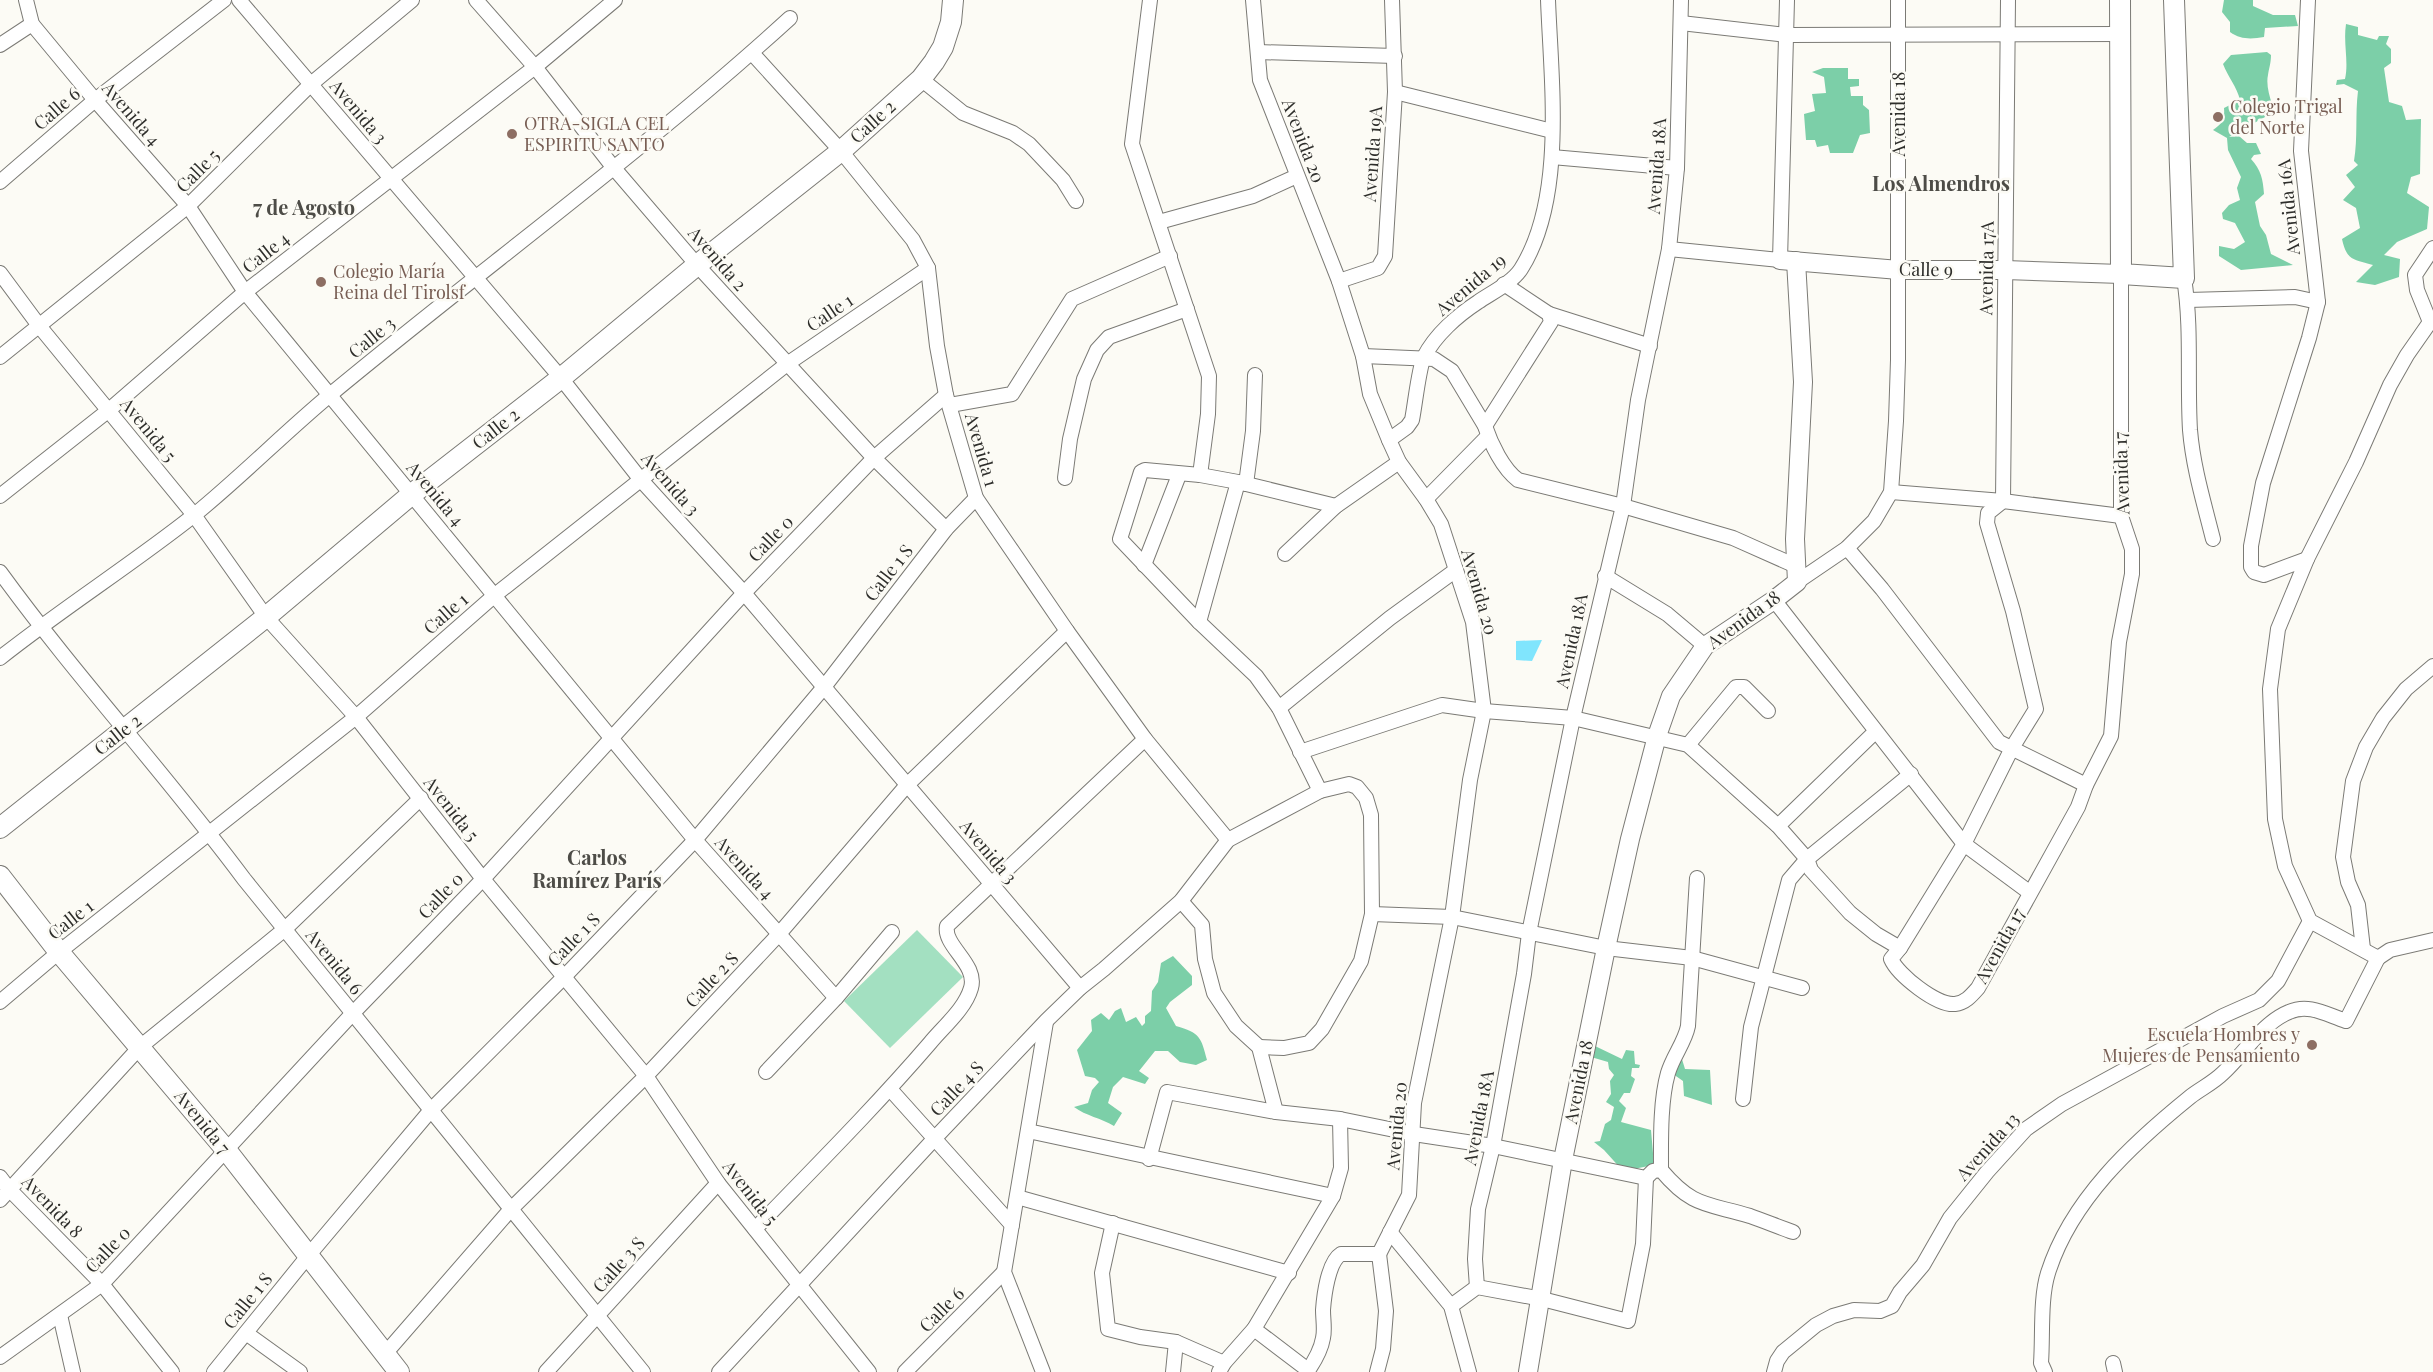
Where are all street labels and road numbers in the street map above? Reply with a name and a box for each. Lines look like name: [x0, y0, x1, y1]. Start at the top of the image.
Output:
street label: Avenida 18: [1886, 72, 1910, 157]
street label: Avenida 3: [324, 73, 393, 149]
street label: Avenida 4: [97, 76, 166, 150]
street label: Calle 6: [28, 81, 85, 135]
street label: Calle 2: [844, 94, 900, 148]
street label: Avenida 20: [1277, 94, 1331, 186]
street label: Avenida 19A: [1357, 105, 1387, 204]
street label: Avenida 18A: [1641, 116, 1671, 216]
street label: Calle 5: [170, 143, 224, 197]
street label: Avenida 16A: [2271, 157, 2305, 257]
street label: Avenida 17A: [1973, 220, 1999, 316]
street label: Avenida 2: [683, 221, 752, 295]
street label: Calle 4: [237, 226, 294, 278]
street label: Avenida 19: [1429, 248, 1510, 321]
street label: Calle 9: [1899, 257, 1953, 281]
street label: Calle 1: [801, 288, 858, 337]
street label: Calle 3: [343, 311, 400, 363]
street label: Avenida 5: [115, 391, 182, 467]
street label: Calle 2: [467, 402, 524, 454]
street label: Avenida 1: [960, 409, 1004, 490]
street label: Avenida 17: [2108, 431, 2134, 516]
street label: Avenida 3: [636, 446, 705, 520]
street label: Avenida 4: [401, 455, 470, 531]
street label: Calle 0: [742, 510, 798, 567]
street label: Calle 1 S: [858, 539, 918, 606]
street label: Avenida 20: [1456, 545, 1504, 637]
street label: Avenida 18: [1701, 585, 1785, 654]
street label: Calle 1: [418, 587, 473, 639]
street label: Avenida 18A: [1549, 591, 1593, 691]
street label: Calle 2: [89, 708, 146, 760]
street label: Avenida 5: [418, 770, 485, 846]
street label: Avenida 3: [954, 813, 1023, 889]
street label: Avenida 4: [709, 830, 780, 904]
street label: Calle 0: [412, 867, 468, 924]
street label: Calle 1: [43, 894, 98, 945]
street label: Avenida 17: [1968, 903, 2030, 988]
street label: Calle 1 S: [542, 907, 605, 971]
street label: Avenida 6: [300, 923, 369, 999]
street label: Calle 2 S: [679, 946, 743, 1012]
street label: Avenida 18: [1558, 1038, 1598, 1127]
street label: Calle 4 S: [924, 1056, 988, 1121]
street label: Avenida 18A: [1457, 1068, 1499, 1168]
street label: Avenida 20: [1380, 1081, 1412, 1172]
street label: Avenida 7: [169, 1083, 236, 1159]
street label: Avenida 13: [1950, 1107, 2024, 1186]
street label: Avenida 5: [717, 1154, 784, 1230]
street label: Avenida 8: [16, 1169, 88, 1243]
street label: Calle 0: [79, 1221, 135, 1278]
street label: Calle 3 S: [587, 1231, 650, 1297]
street label: Calle 1 S: [217, 1267, 277, 1334]
street label: Calle 6: [914, 1282, 969, 1337]

